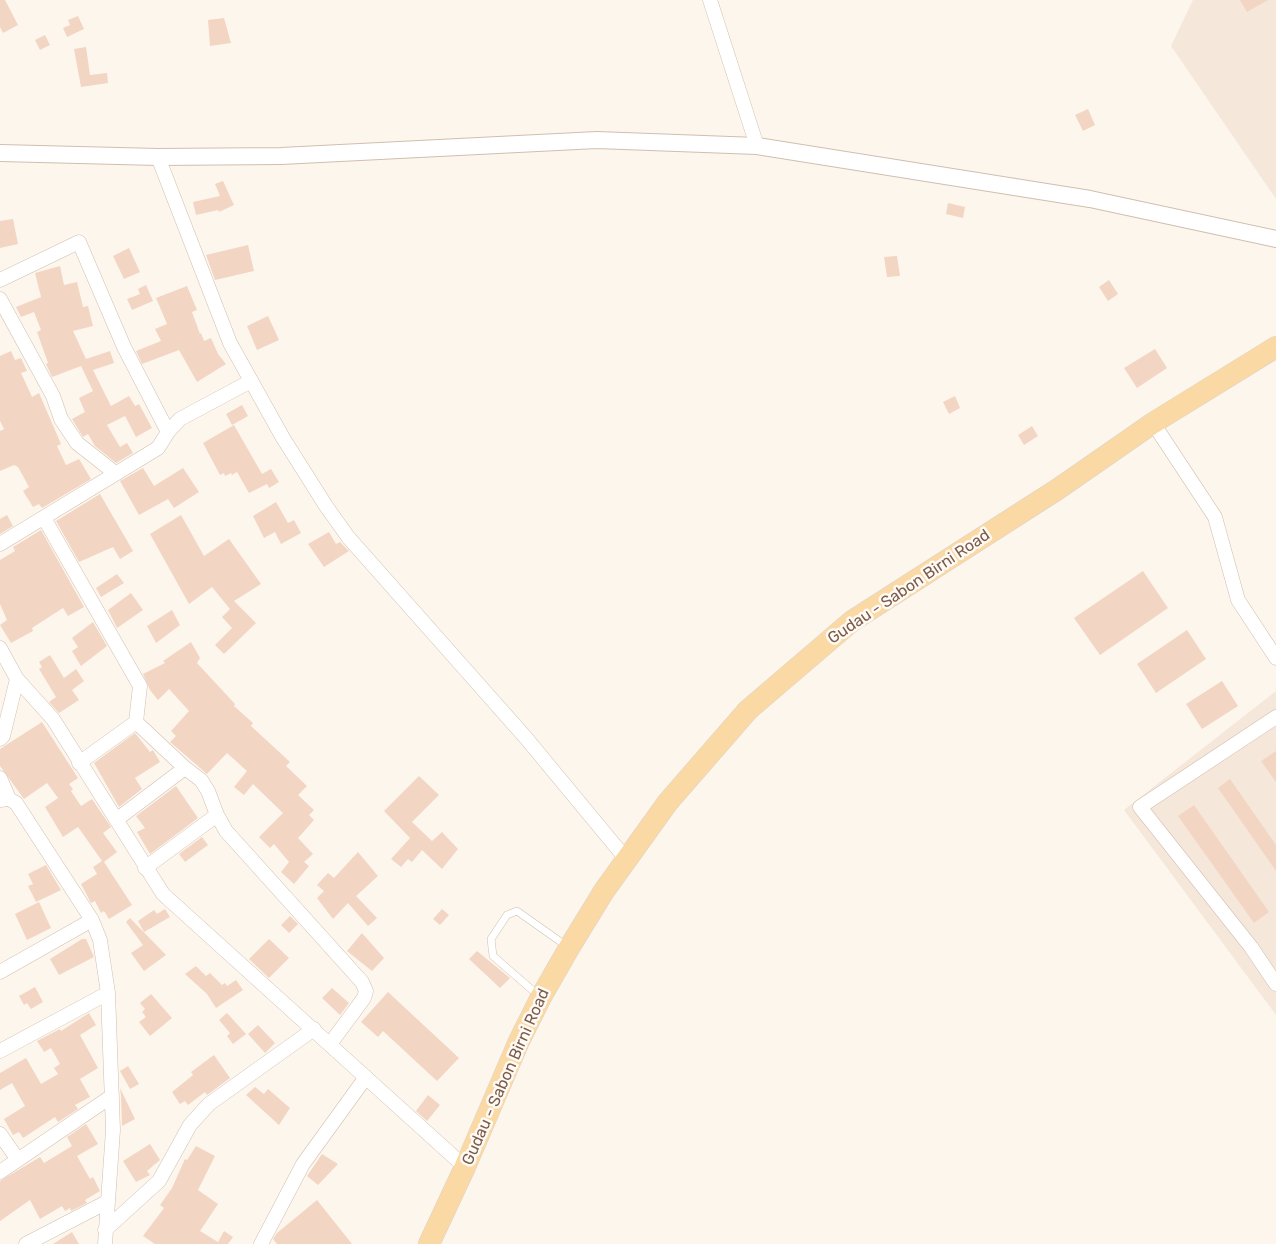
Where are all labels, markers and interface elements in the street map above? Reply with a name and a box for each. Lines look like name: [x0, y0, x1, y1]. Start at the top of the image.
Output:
street label: Gudau - Sabon Birni Road: [824, 526, 994, 648]
street label: Gudau - Sabon Birni Road: [458, 986, 554, 1168]

